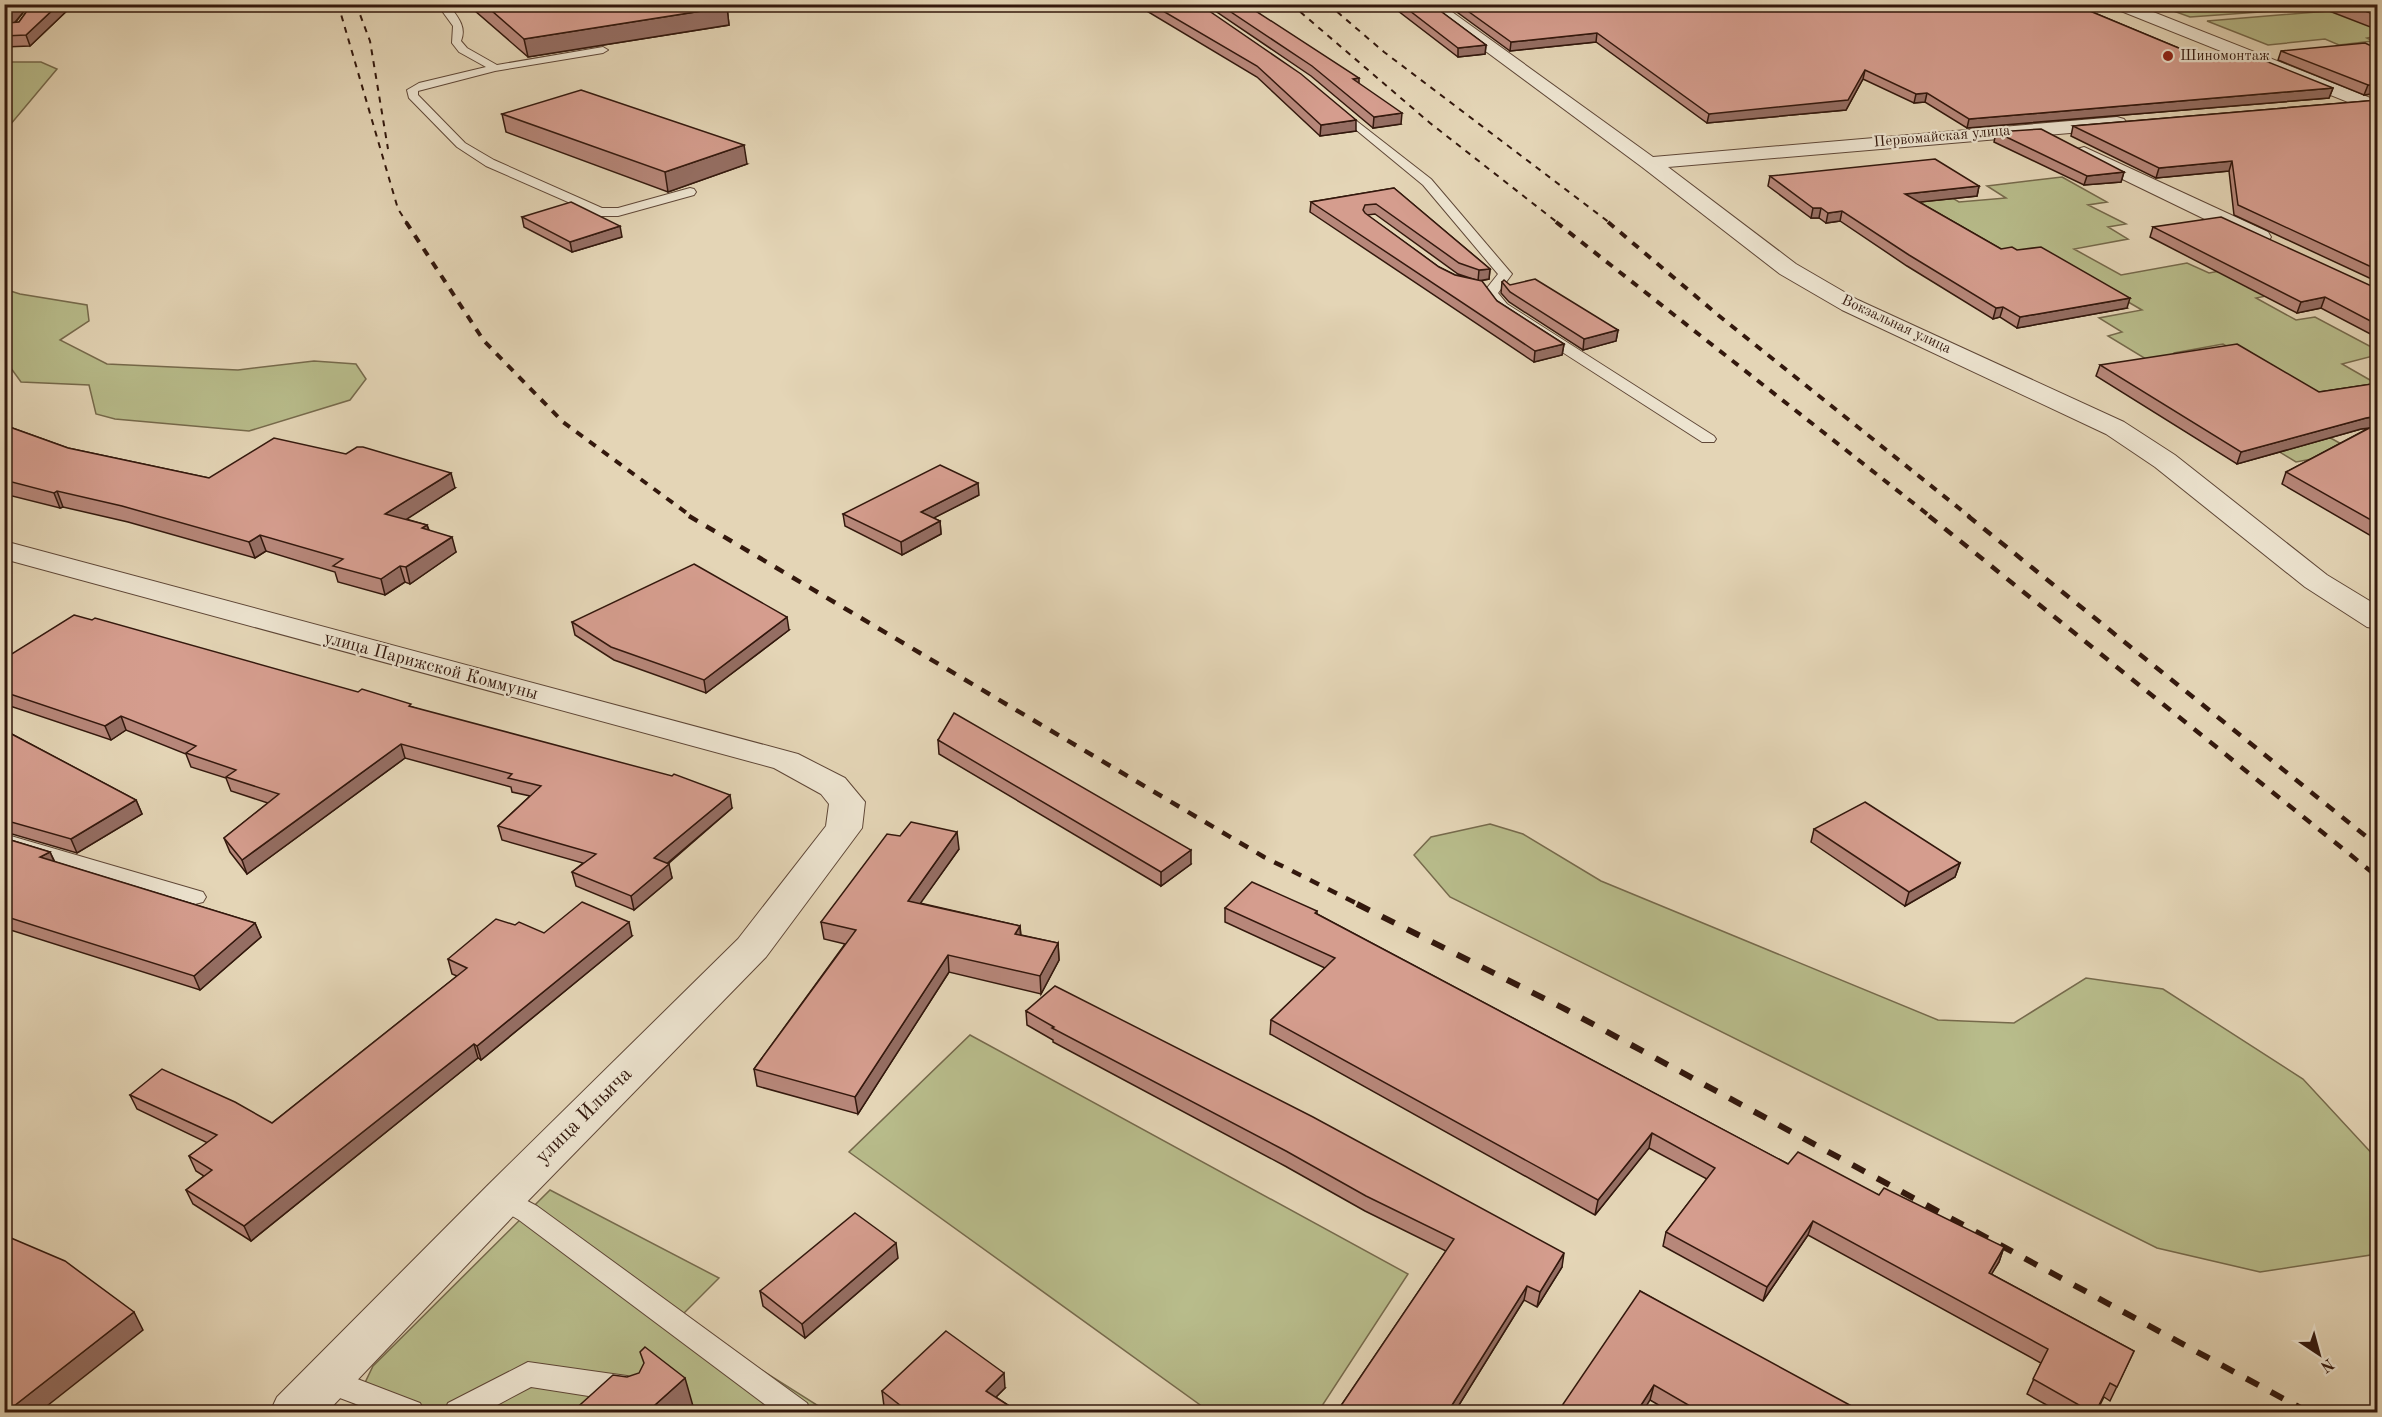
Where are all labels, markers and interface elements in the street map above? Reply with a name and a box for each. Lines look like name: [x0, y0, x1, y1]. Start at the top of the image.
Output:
marker: Шиномонтаж: [2161, 49, 2175, 63]
place label: Шиномонтаж: [2180, 49, 2270, 64]
street label: Первомайская улица: [1873, 124, 2012, 150]
street label: Вокзальная улица: [1839, 293, 1954, 357]
street label: улица Парижской Коммуны: [322, 629, 540, 703]
street label: улица Ильича: [532, 1064, 636, 1168]
north arrow: [2289, 1324, 2349, 1384]
text: N: [2316, 1354, 2336, 1375]

